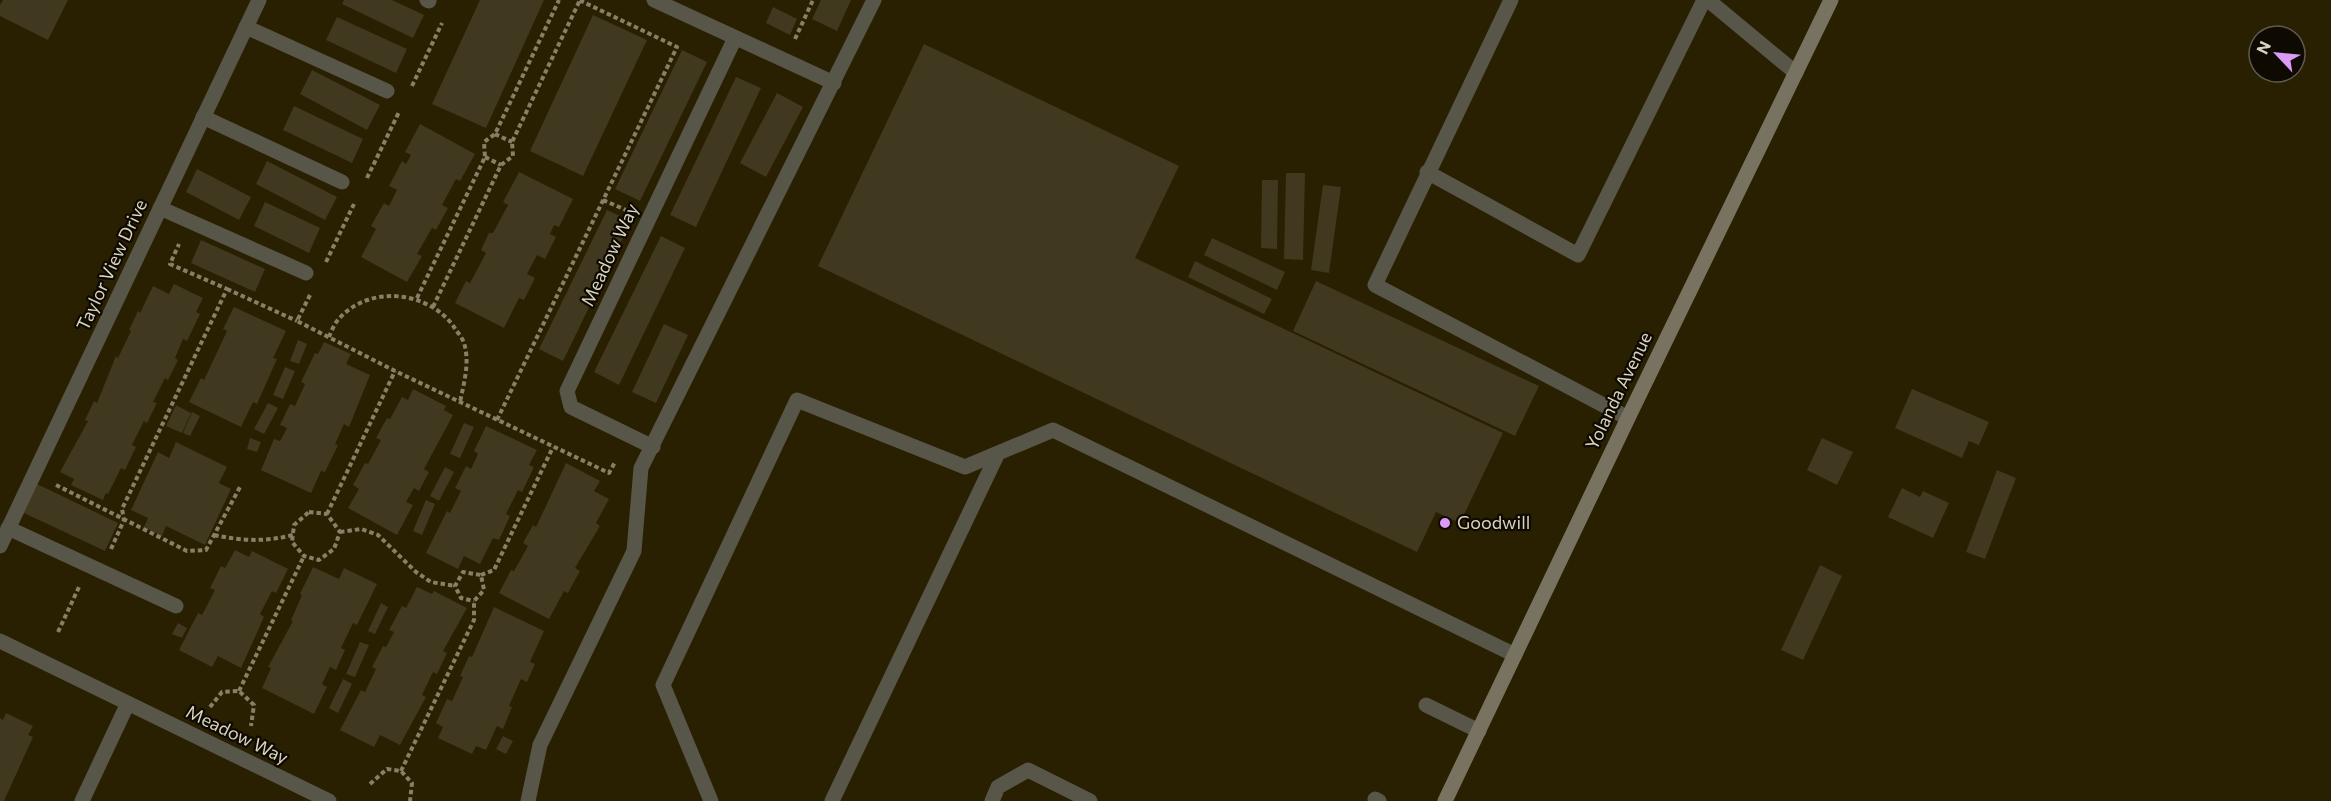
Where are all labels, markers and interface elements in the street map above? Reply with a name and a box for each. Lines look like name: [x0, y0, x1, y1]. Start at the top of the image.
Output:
north arrow: [2247, 24, 2307, 84]
text: N: [2252, 38, 2274, 57]
street label: Taylor View Drive: [71, 196, 151, 334]
street label: Meadow Way: [576, 200, 642, 309]
street label: Yolanda Avenue: [1580, 328, 1656, 453]
place label: Goodwill: [1457, 511, 1530, 533]
marker: Goodwill: [1438, 516, 1452, 530]
street label: Meadow Way: [183, 700, 292, 768]

